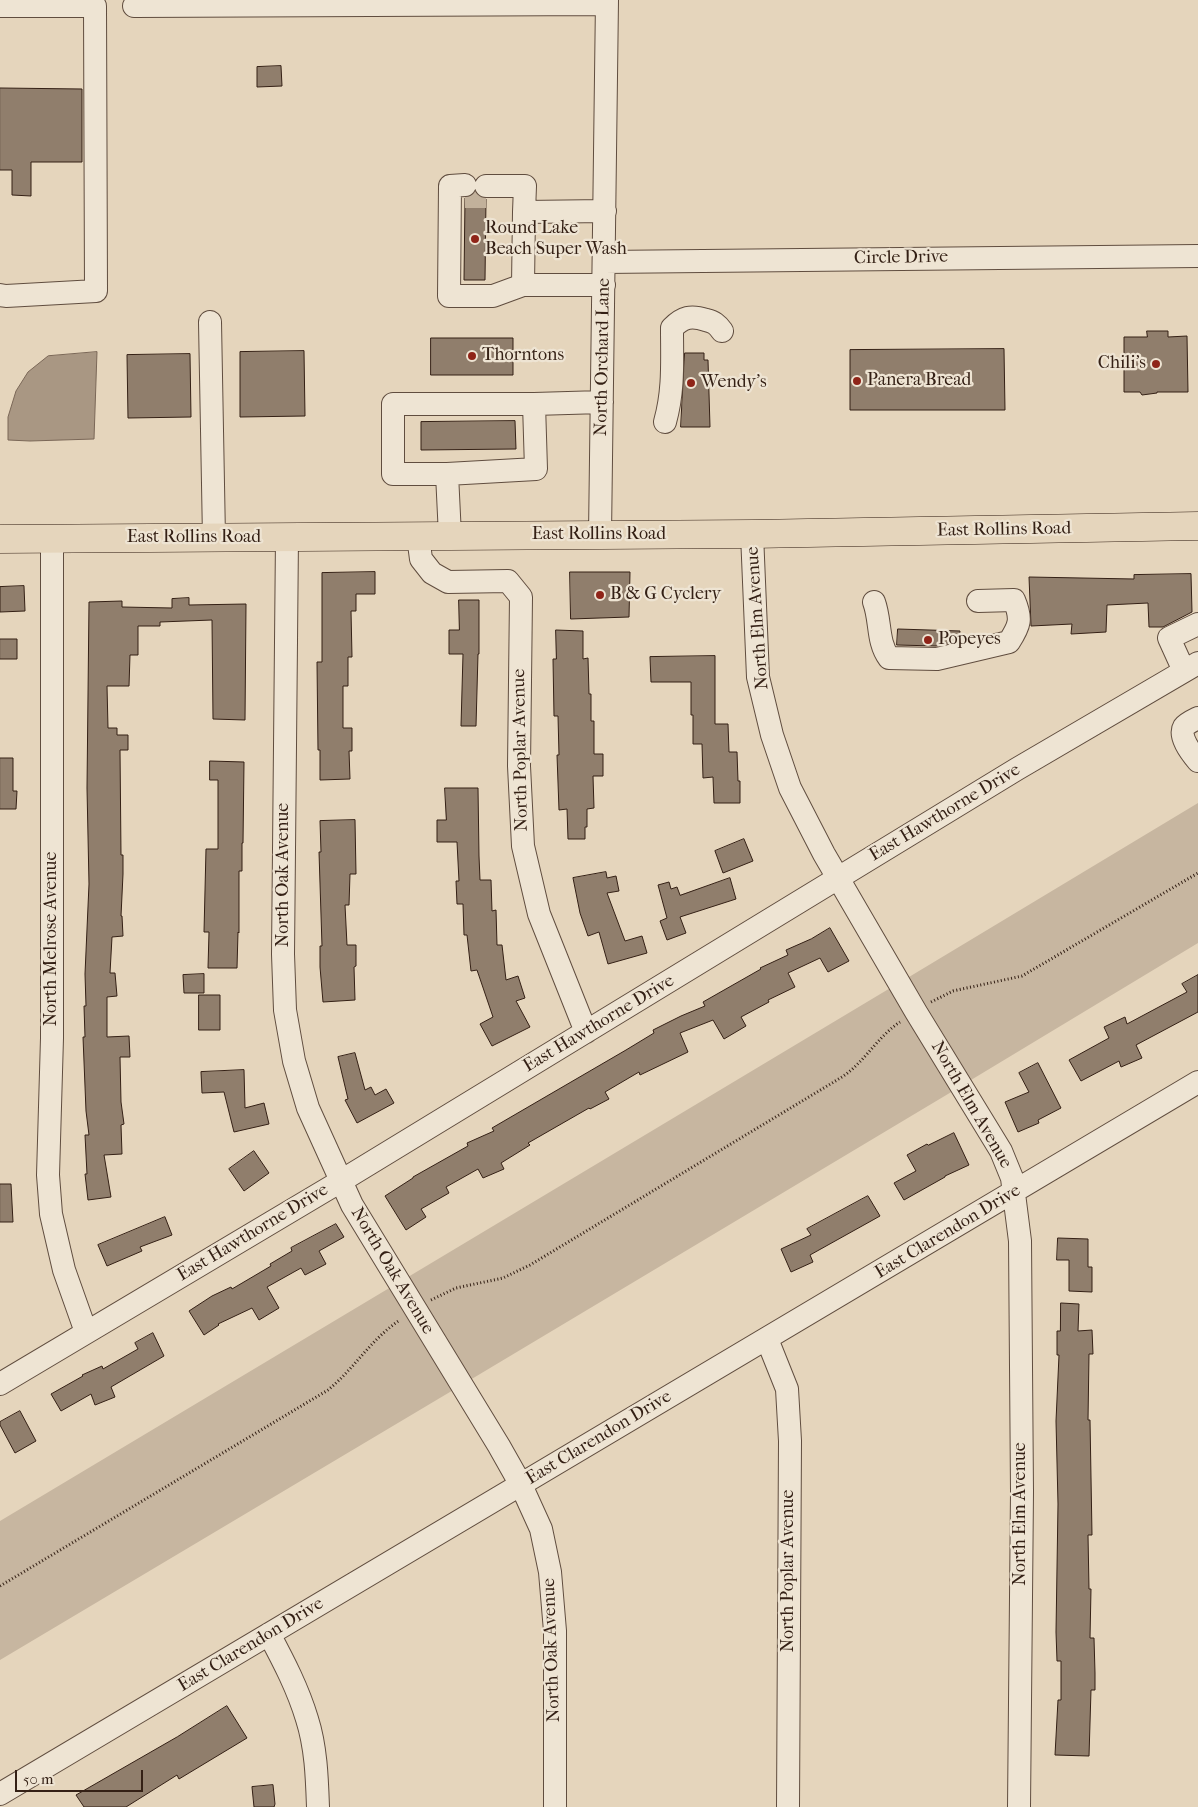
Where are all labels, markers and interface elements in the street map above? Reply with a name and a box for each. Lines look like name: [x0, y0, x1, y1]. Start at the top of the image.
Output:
place label: Round Lake Beach Super Wash: [485, 218, 627, 260]
marker: Round Lake Beach Super Wash: [469, 233, 481, 245]
street label: Circle Drive: [854, 246, 948, 270]
street label: North Orchard Lane: [591, 278, 615, 436]
place label: Thorntons: [482, 345, 564, 367]
marker: Thorntons: [466, 350, 478, 362]
place label: Chili's: [1098, 353, 1146, 375]
marker: Chili's: [1150, 358, 1162, 370]
place label: Panera Bread: [867, 370, 971, 392]
place label: Wendy's: [701, 372, 767, 394]
marker: Panera Bread: [851, 375, 863, 387]
marker: Wendy's: [685, 377, 697, 389]
street label: East Rollins Road: [937, 518, 1071, 542]
street label: East Rollins Road: [532, 524, 666, 546]
street label: East Rollins Road: [127, 527, 261, 549]
street label: North Elm Avenue: [742, 546, 774, 690]
place label: B & G Cyclery: [610, 584, 721, 606]
marker: B & G Cyclery: [594, 589, 606, 601]
place label: Popeyes: [938, 629, 1001, 651]
marker: Popeyes: [922, 634, 934, 646]
street label: North Poplar Avenue: [509, 669, 533, 831]
street label: East Hawthorne Drive: [866, 759, 1024, 867]
street label: North Oak Avenue: [273, 803, 295, 947]
street label: North Melrose Avenue: [41, 852, 63, 1026]
street label: East Hawthorne Drive: [520, 970, 678, 1078]
street label: North Elm Avenue: [926, 1038, 1016, 1172]
street label: East Hawthorne Drive: [174, 1179, 332, 1287]
street label: East Clarendon Drive: [871, 1180, 1025, 1284]
street label: North Oak Avenue: [346, 1204, 438, 1338]
street label: East Clarendon Drive: [522, 1386, 676, 1490]
street label: North Elm Avenue: [1010, 1442, 1032, 1586]
street label: North Poplar Avenue: [778, 1490, 800, 1652]
street label: North Oak Avenue: [539, 1578, 565, 1722]
street label: East Clarendon Drive: [174, 1593, 328, 1697]
scale bar: [18, 1760, 145, 1792]
text: 50 m: [23, 1770, 53, 1788]

